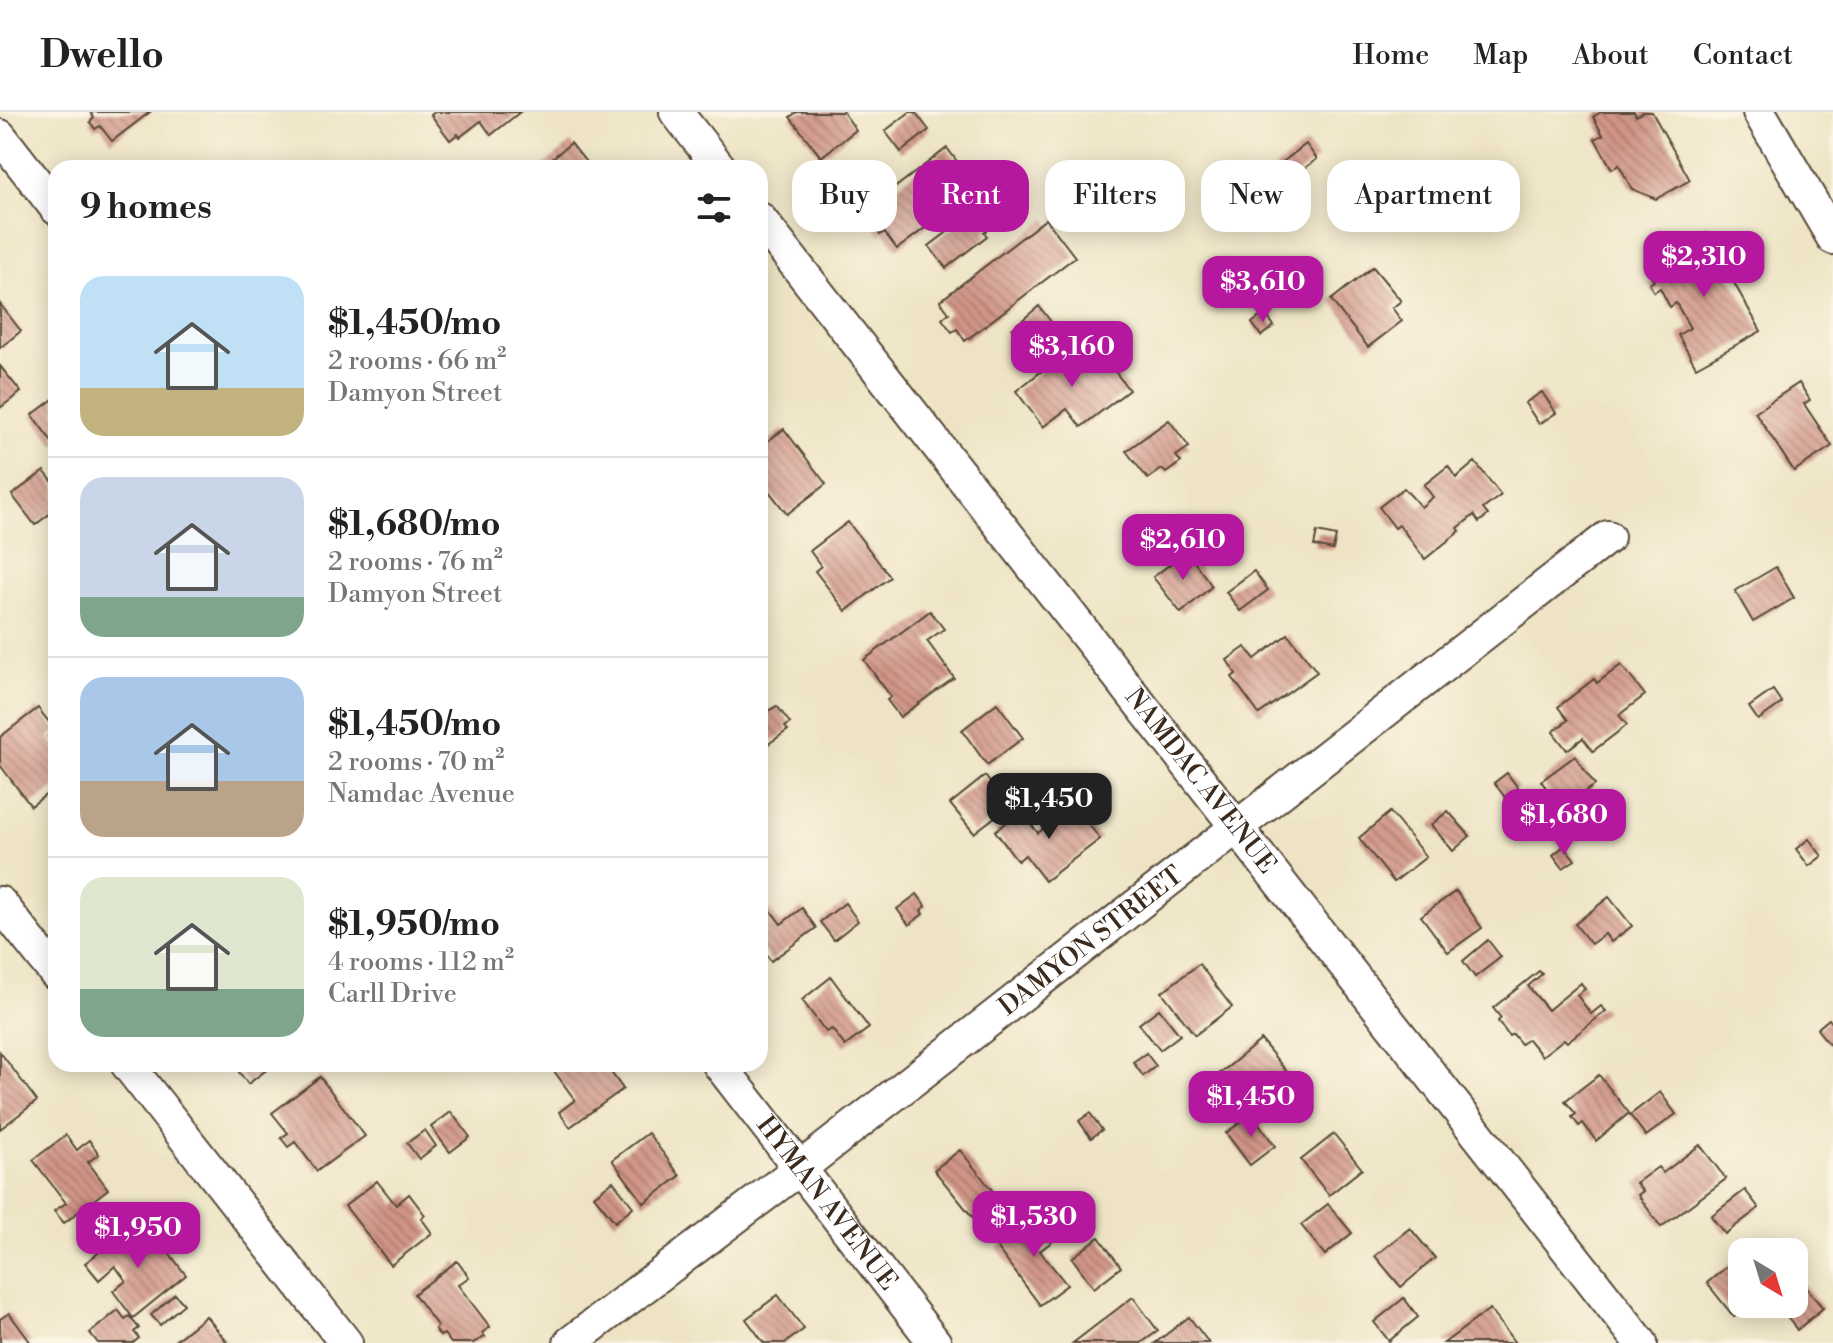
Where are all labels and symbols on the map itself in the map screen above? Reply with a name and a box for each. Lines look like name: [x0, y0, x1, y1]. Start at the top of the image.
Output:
pin: $2,310: [1639, 231, 1769, 299]
pin: $3,610: [1198, 256, 1328, 324]
pin: $3,160: [1007, 321, 1137, 389]
pin: $2,610: [1118, 514, 1248, 582]
street label: NAMDAC AVENUE: [1118, 682, 1283, 880]
pin: $1,450: [984, 773, 1114, 841]
pin: $1,680: [1499, 789, 1629, 857]
street label: DAMYON STREET: [992, 859, 1189, 1023]
pin: $1,450: [1186, 1071, 1316, 1139]
street label: HYMAN AVENUE: [749, 1110, 904, 1297]
pin: $1,530: [969, 1191, 1099, 1259]
pin: $1,950: [73, 1202, 203, 1270]
north arrow: [1728, 1238, 1808, 1318]

